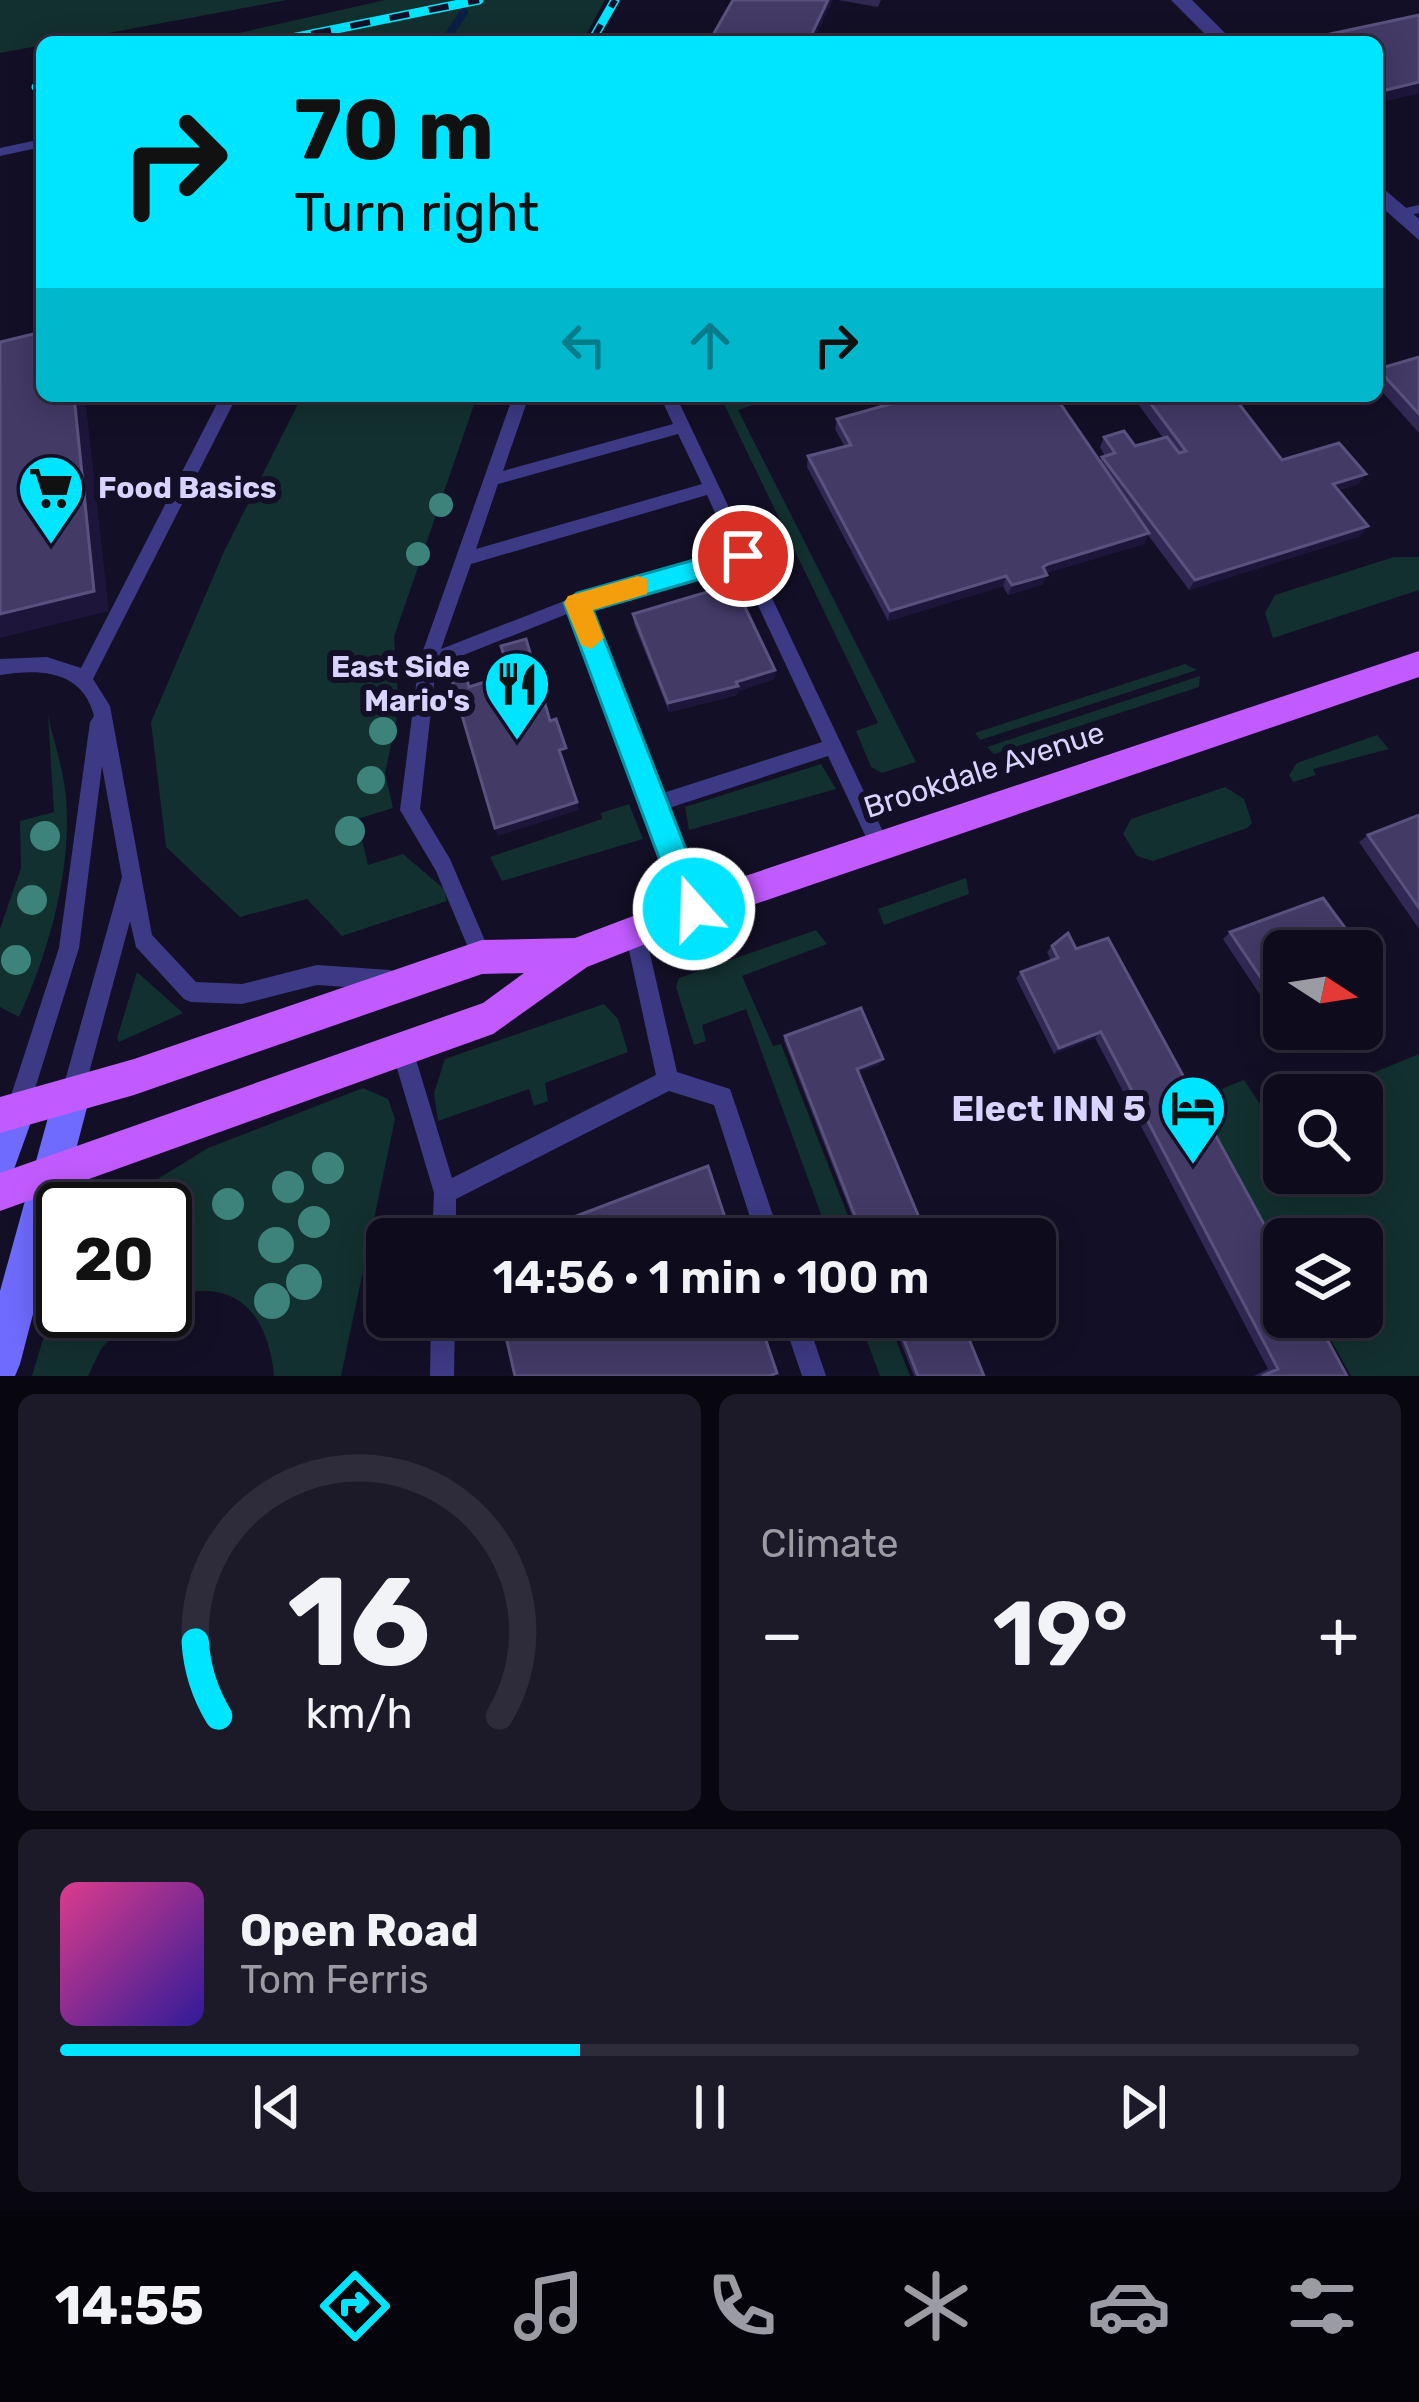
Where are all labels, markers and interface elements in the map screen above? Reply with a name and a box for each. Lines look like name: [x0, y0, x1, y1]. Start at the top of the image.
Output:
text: 70 m: [294, 80, 494, 180]
icon: right: [96, 84, 252, 240]
text: Turn right: [294, 181, 539, 245]
icon: left: [551, 312, 617, 378]
icon: ahead: [677, 312, 743, 378]
icon: right: [803, 312, 869, 378]
supermarket icon: Food Basics: [16, 453, 86, 547]
place label: Food Basics: [98, 470, 277, 506]
pin: [692, 505, 794, 607]
icon: arrive: [710, 523, 776, 589]
place label: East Side Mario's: [331, 649, 470, 719]
restaurant icon: East Side Mario's: [482, 649, 552, 743]
street label: Brookdale Avenue: [859, 714, 1109, 826]
position arrow: [631, 846, 757, 972]
north arrow: [1263, 930, 1383, 1050]
map controls: [1263, 930, 1383, 1338]
hotel icon: Elect INN 5: [1158, 1073, 1228, 1167]
button: search: [1263, 1074, 1383, 1194]
place label: Elect INN 5: [951, 1087, 1146, 1130]
speed limit sign: 20: [36, 1182, 192, 1338]
button: layers: [1263, 1218, 1383, 1338]
text: 14:56 · 1 min · 100 m: [493, 1251, 929, 1304]
text: Climate: [761, 1521, 899, 1567]
text: 16: [288, 1548, 431, 1696]
text: 19°: [993, 1581, 1129, 1688]
text: −: [761, 1595, 803, 1674]
text: +: [1318, 1595, 1359, 1674]
text: km/h: [306, 1687, 413, 1738]
text: Open Road: [240, 1904, 479, 1957]
text: Tom Ferris: [240, 1957, 429, 2003]
icon: previous: [244, 2074, 310, 2140]
icon: pause: [677, 2074, 743, 2140]
icon: next: [1110, 2074, 1176, 2140]
icon: directions: [313, 2264, 397, 2348]
icon: music: [507, 2264, 591, 2348]
icon: phone: [700, 2264, 784, 2348]
icon: climate: [894, 2264, 978, 2348]
icon: car: [1087, 2264, 1171, 2348]
icon: filters: [1280, 2264, 1364, 2348]
text: 14:55: [55, 2274, 204, 2338]

